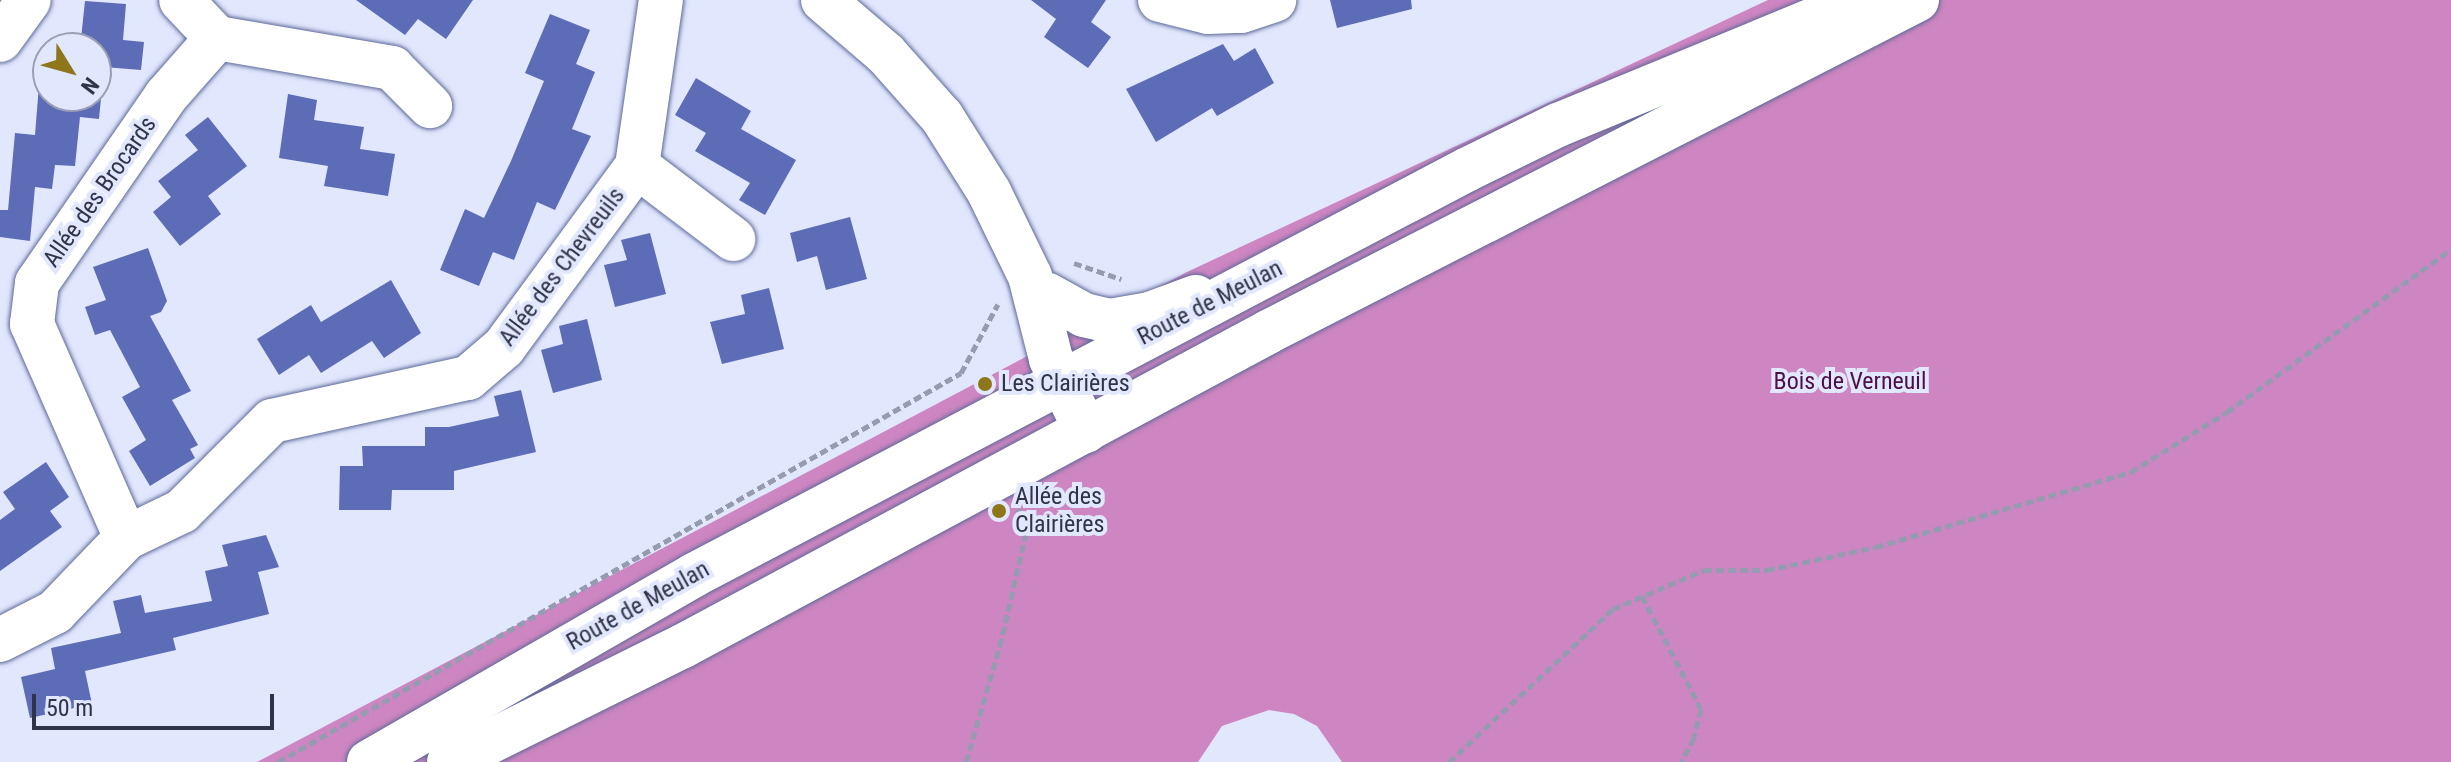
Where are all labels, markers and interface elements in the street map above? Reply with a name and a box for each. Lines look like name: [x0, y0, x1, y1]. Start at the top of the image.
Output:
north arrow: [32, 32, 112, 112]
text: N: [76, 73, 104, 98]
street label: Allée des Brocards: [37, 111, 163, 273]
street label: Allée des Chevreuils: [493, 182, 631, 352]
street label: Route de Meulan: [1133, 254, 1287, 352]
park label: Bois de Verneuil: [1774, 368, 1926, 396]
place label: Les Clairières: [1001, 370, 1130, 398]
marker: Les Clairières: [976, 375, 994, 393]
place label: Allée des Clairières: [1015, 483, 1104, 539]
marker: Allée des Clairières: [990, 502, 1008, 520]
street label: Route de Meulan: [562, 555, 714, 657]
scale bar: [36, 678, 278, 728]
text: 50 m: [46, 694, 93, 722]

